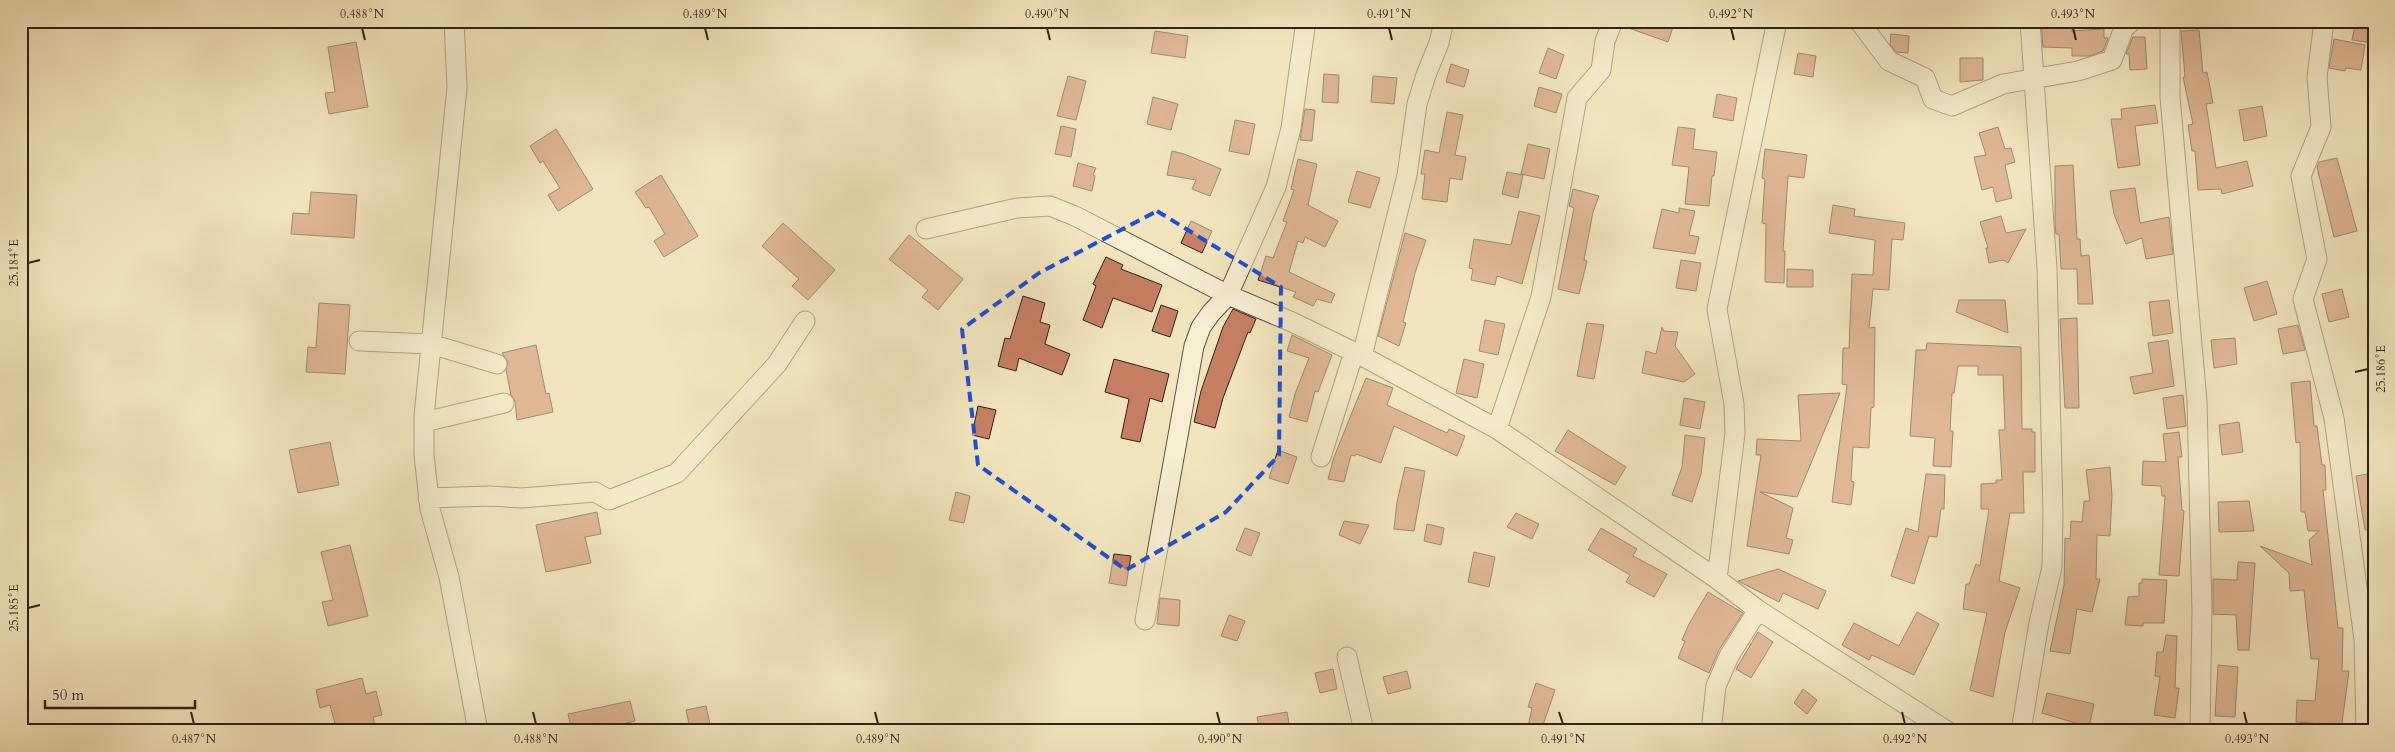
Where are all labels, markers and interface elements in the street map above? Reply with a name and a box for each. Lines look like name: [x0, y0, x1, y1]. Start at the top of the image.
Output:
text: 0.488°N: [340, 6, 385, 22]
text: 0.489°N: [683, 6, 728, 22]
text: 0.490°N: [1025, 6, 1070, 22]
text: 0.491°N: [1367, 6, 1412, 22]
text: 0.492°N: [1709, 6, 1754, 22]
text: 0.493°N: [2051, 6, 2096, 22]
text: 25.184°E: [6, 239, 22, 287]
text: 25.186°E: [2373, 345, 2389, 393]
text: 25.185°E: [6, 584, 22, 632]
scale bar: [45, 677, 195, 709]
text: 50 m: [52, 685, 84, 705]
text: 0.487°N: [172, 731, 217, 747]
text: 0.488°N: [514, 731, 559, 747]
text: 0.489°N: [856, 731, 901, 747]
text: 0.490°N: [1198, 731, 1243, 747]
text: 0.491°N: [1541, 731, 1586, 747]
text: 0.492°N: [1883, 731, 1928, 747]
text: 0.493°N: [2225, 731, 2270, 747]

